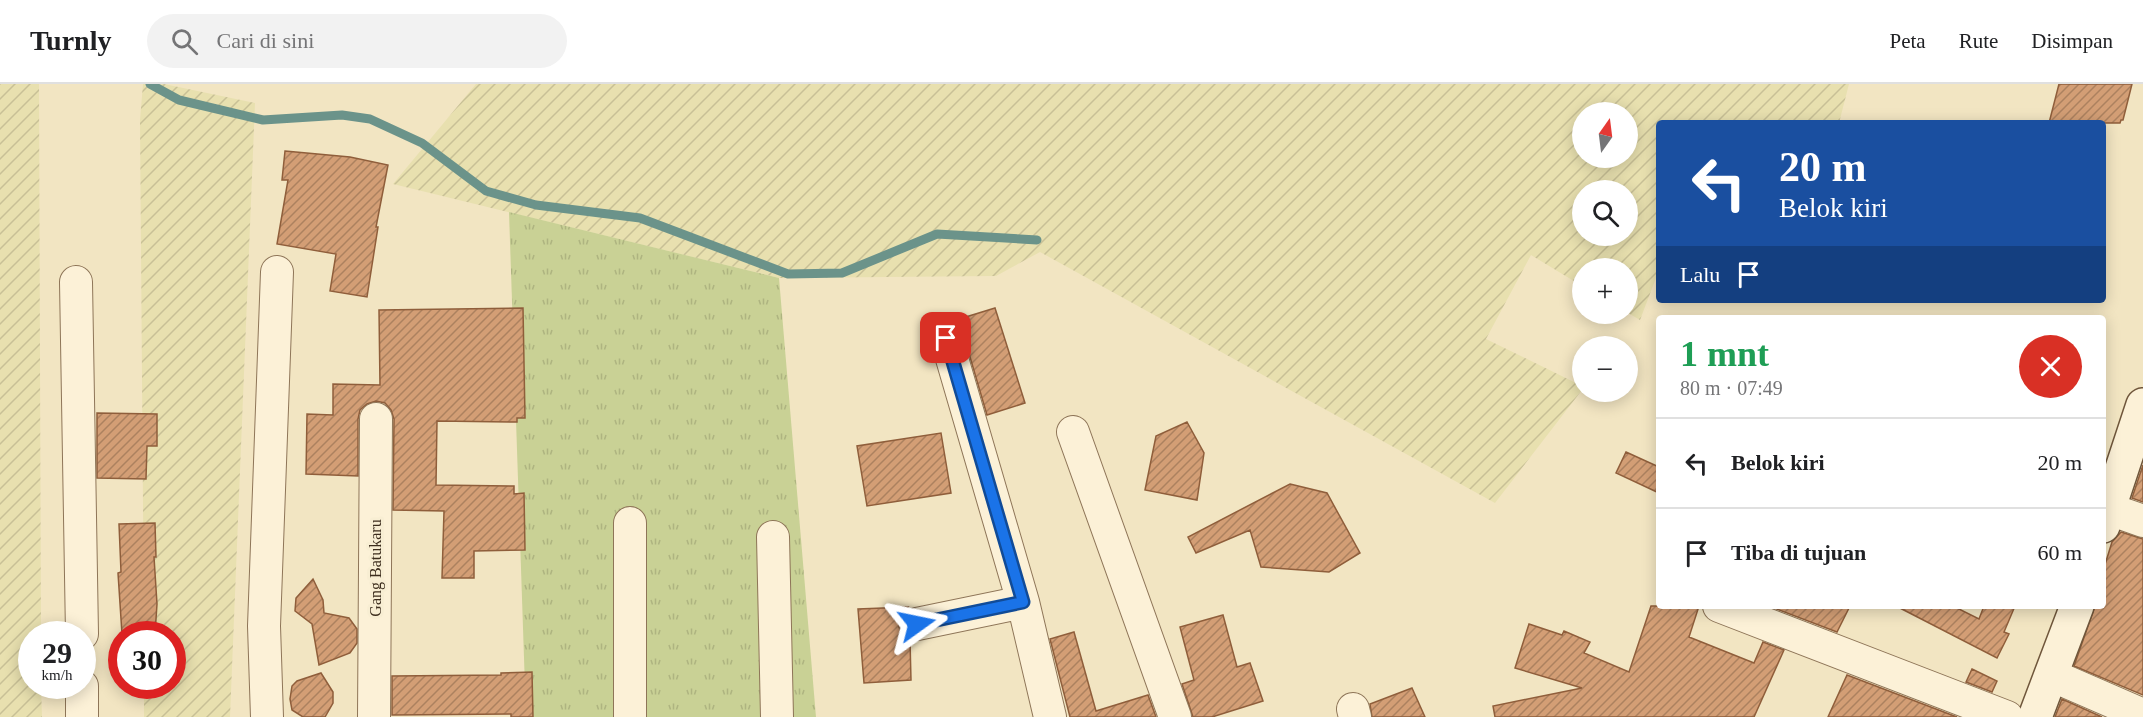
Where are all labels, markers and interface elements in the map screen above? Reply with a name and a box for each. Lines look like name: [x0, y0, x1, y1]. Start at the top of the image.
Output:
search box: [147, 14, 567, 68]
text: Turnly: [30, 25, 111, 56]
icon: search: [168, 25, 201, 58]
text: Cari di sini: [216, 28, 314, 53]
text: Peta: [1890, 29, 1926, 53]
text: Rute: [1959, 29, 1998, 53]
text: Disimpan: [2031, 29, 2113, 53]
north arrow: [1572, 102, 1638, 168]
map controls: [1572, 102, 1638, 402]
icon: left: [1680, 144, 1758, 222]
text: 20 m: [1779, 144, 1867, 190]
button: search: [1572, 180, 1638, 246]
text: Belok kiri: [1779, 193, 1888, 223]
button: +: [1572, 258, 1638, 324]
icon: arrive: [1732, 258, 1765, 291]
text: Lalu: [1680, 262, 1720, 287]
pin: [920, 312, 971, 363]
icon: arrive: [929, 321, 962, 354]
text: 1 mnt: [1680, 334, 1769, 374]
button: close: [2019, 335, 2082, 398]
button: −: [1572, 336, 1638, 402]
text: 80 m · 07:49: [1680, 377, 1783, 399]
icon: left: [1680, 447, 1713, 480]
text: Belok kiri: [1731, 450, 1825, 475]
text: 20 m: [2037, 450, 2082, 475]
street label: Gang Batukaru: [367, 519, 385, 617]
icon: arrive: [1680, 537, 1713, 570]
text: Tiba di tujuan: [1731, 540, 1866, 565]
text: 60 m: [2037, 540, 2082, 565]
position arrow: [885, 592, 949, 656]
speed limit sign: 30: [108, 621, 186, 699]
text: 29: [42, 636, 72, 669]
text: km/h: [42, 667, 72, 683]

